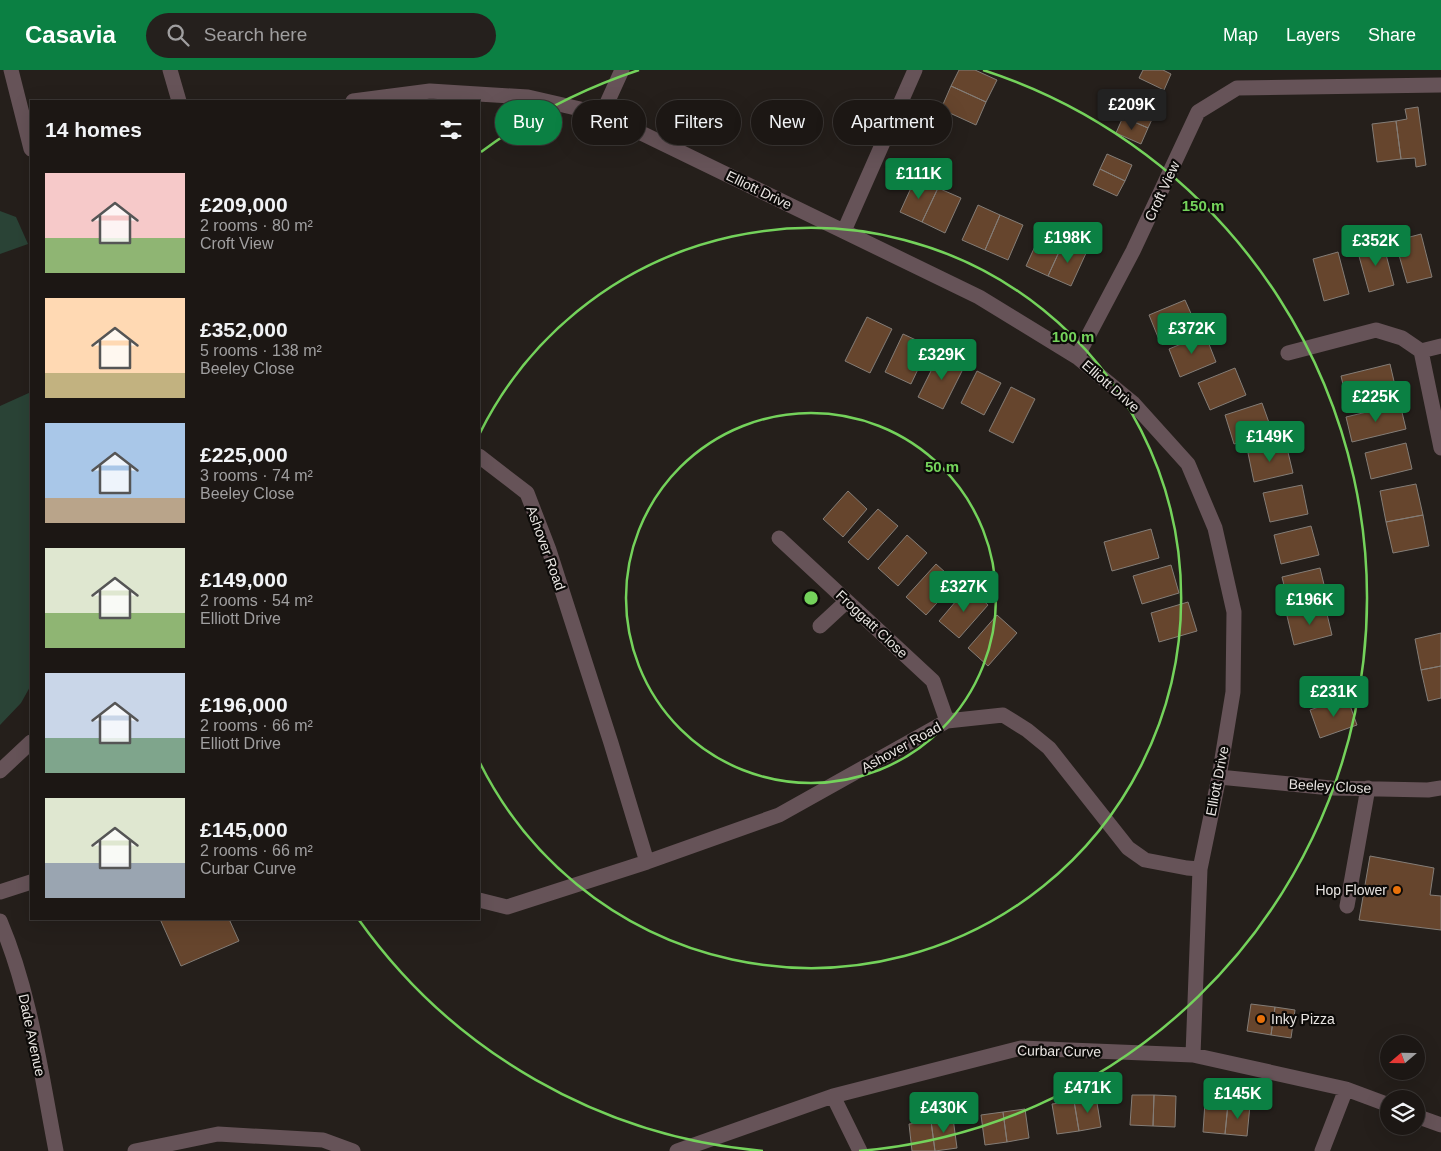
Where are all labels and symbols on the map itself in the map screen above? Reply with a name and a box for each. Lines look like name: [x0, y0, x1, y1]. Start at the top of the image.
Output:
pin: £209K: [1097, 88, 1167, 131]
pin: £111K: [884, 158, 954, 200]
street label: Croft View: [1141, 158, 1183, 224]
street label: Elliott Drive: [724, 167, 795, 213]
text: 150 m: [1182, 197, 1224, 214]
pin: £198K: [1033, 222, 1103, 264]
pin: £352K: [1341, 224, 1411, 267]
pin: £372K: [1157, 312, 1227, 355]
text: 100 m: [1052, 328, 1094, 345]
pin: £329K: [907, 338, 977, 381]
street label: Elliott Drive: [1079, 357, 1143, 415]
pin: £225K: [1341, 380, 1411, 423]
pin: £149K: [1235, 420, 1305, 463]
text: 50 m: [925, 458, 959, 475]
street label: Ashover Road: [523, 504, 569, 592]
pin: £327K: [929, 570, 999, 613]
pin: £196K: [1275, 584, 1345, 626]
street label: Froggatt Close: [833, 587, 911, 661]
centre of rings: [802, 589, 820, 607]
pin: £231K: [1299, 676, 1369, 718]
street label: Ashover Road: [858, 718, 944, 776]
street label: Elliott Drive: [1202, 745, 1232, 817]
street label: Beeley Close: [1288, 776, 1372, 796]
place label: Hop Flower: [1315, 882, 1387, 898]
marker: Hop Flower: [1391, 884, 1403, 896]
street label: Dade Avenue: [15, 992, 49, 1078]
place label: Inky Pizza: [1271, 1011, 1335, 1027]
marker: Inky Pizza: [1255, 1013, 1267, 1025]
north arrow: [1380, 1035, 1425, 1080]
street label: Curbar Curve: [1017, 1042, 1101, 1060]
pin: £471K: [1053, 1072, 1123, 1114]
pin: £145K: [1203, 1078, 1273, 1120]
pin: £430K: [909, 1092, 979, 1134]

